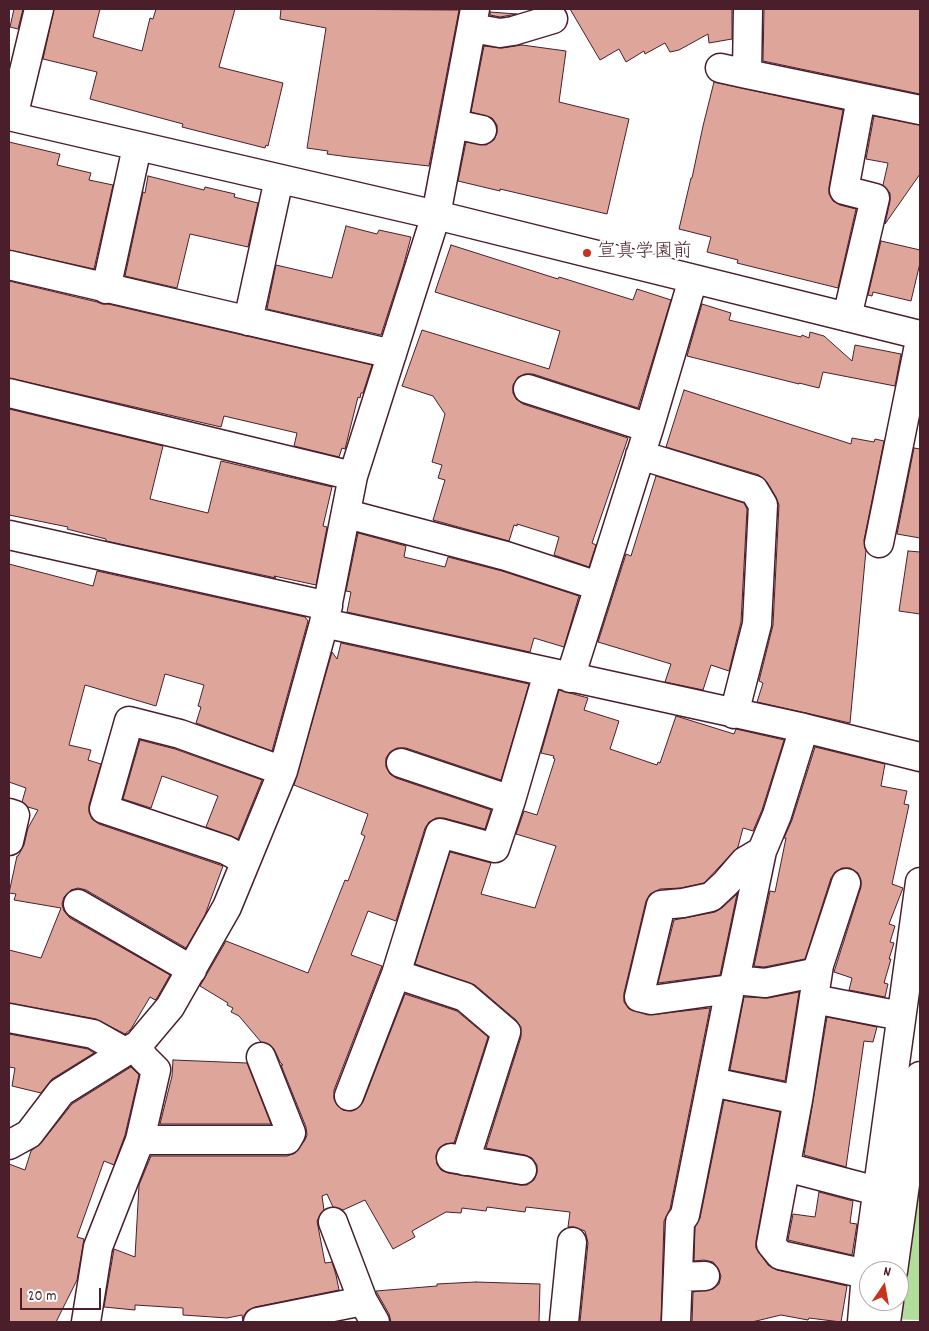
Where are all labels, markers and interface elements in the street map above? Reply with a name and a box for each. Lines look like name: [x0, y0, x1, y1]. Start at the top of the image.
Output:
place label: 宣真学園前: [597, 242, 692, 264]
marker: 宣真学園前: [581, 247, 593, 259]
north arrow: [859, 1261, 909, 1311]
text: N: [881, 1262, 892, 1283]
scale bar: [22, 1278, 104, 1310]
text: 20 m: [28, 1286, 56, 1308]

